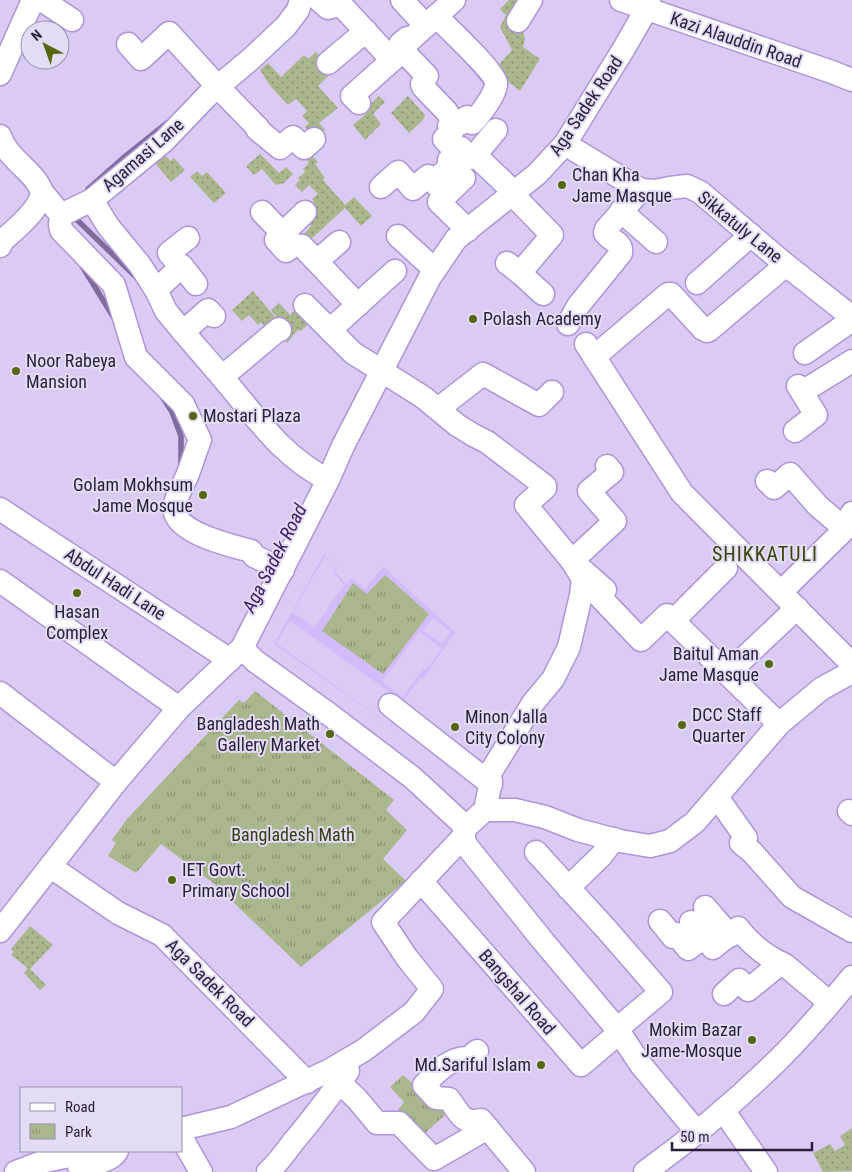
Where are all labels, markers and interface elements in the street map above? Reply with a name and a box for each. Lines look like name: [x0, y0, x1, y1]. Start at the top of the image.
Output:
street label: Kazi Alauddin Road: [668, 7, 805, 72]
north arrow: [20, 20, 70, 70]
text: N: [28, 26, 45, 44]
street label: Aga Sadek Road: [545, 52, 627, 160]
street label: Agamasi Lane: [98, 114, 188, 196]
place label: Chan Kha Jame Masque: [572, 164, 672, 206]
marker: Chan Kha Jame Masque: [556, 179, 568, 191]
street label: Sikkatuly Lane: [694, 186, 787, 267]
place label: Polash Academy: [483, 308, 602, 329]
marker: Polash Academy: [467, 313, 479, 325]
place label: Noor Rabeya Mansion: [26, 350, 116, 392]
marker: Noor Rabeya Mansion: [10, 365, 22, 377]
place label: Mostari Plaza: [203, 405, 301, 426]
marker: Mostari Plaza: [187, 410, 199, 422]
place label: Golam Mokhsum Jame Mosque: [73, 474, 193, 516]
marker: Golam Mokhsum Jame Mosque: [197, 489, 209, 501]
water label: Aga Sadek Road: [237, 499, 312, 617]
district label: SHIKKATULI: [712, 542, 818, 566]
street label: Abdul Hadi Lane: [61, 543, 170, 624]
marker: Hasan Complex: [71, 587, 83, 599]
place label: Hasan Complex: [46, 601, 108, 643]
place label: Baitul Aman Jame Masque: [659, 643, 759, 685]
marker: Baitul Aman Jame Masque: [763, 658, 775, 670]
place label: DCC Staff Quarter: [692, 704, 762, 746]
place label: Minon Jalla City Colony: [465, 706, 548, 748]
place label: Bangladesh Math Gallery Market: [197, 713, 320, 755]
marker: DCC Staff Quarter: [676, 719, 688, 731]
marker: Minon Jalla City Colony: [449, 721, 461, 733]
marker: Bangladesh Math Gallery Market: [324, 728, 336, 740]
park label: Bangladesh Math: [231, 824, 355, 845]
place label: IET Govt. Primary School: [182, 859, 290, 901]
marker: IET Govt. Primary School: [166, 874, 178, 886]
street label: Aga Sadek Road: [162, 934, 259, 1031]
street label: Bangshal Road: [475, 945, 560, 1039]
place label: Mokim Bazar Jame-Mosque: [641, 1019, 743, 1061]
marker: Mokim Bazar Jame-Mosque: [746, 1034, 758, 1046]
place label: Md.Sariful Islam: [414, 1054, 531, 1075]
marker: Md.Sariful Islam: [535, 1059, 547, 1071]
legend: [20, 1087, 182, 1152]
text: Road: [65, 1098, 95, 1116]
scale bar: [672, 1120, 812, 1152]
text: Park: [65, 1123, 92, 1141]
text: 50 m: [680, 1128, 710, 1146]

